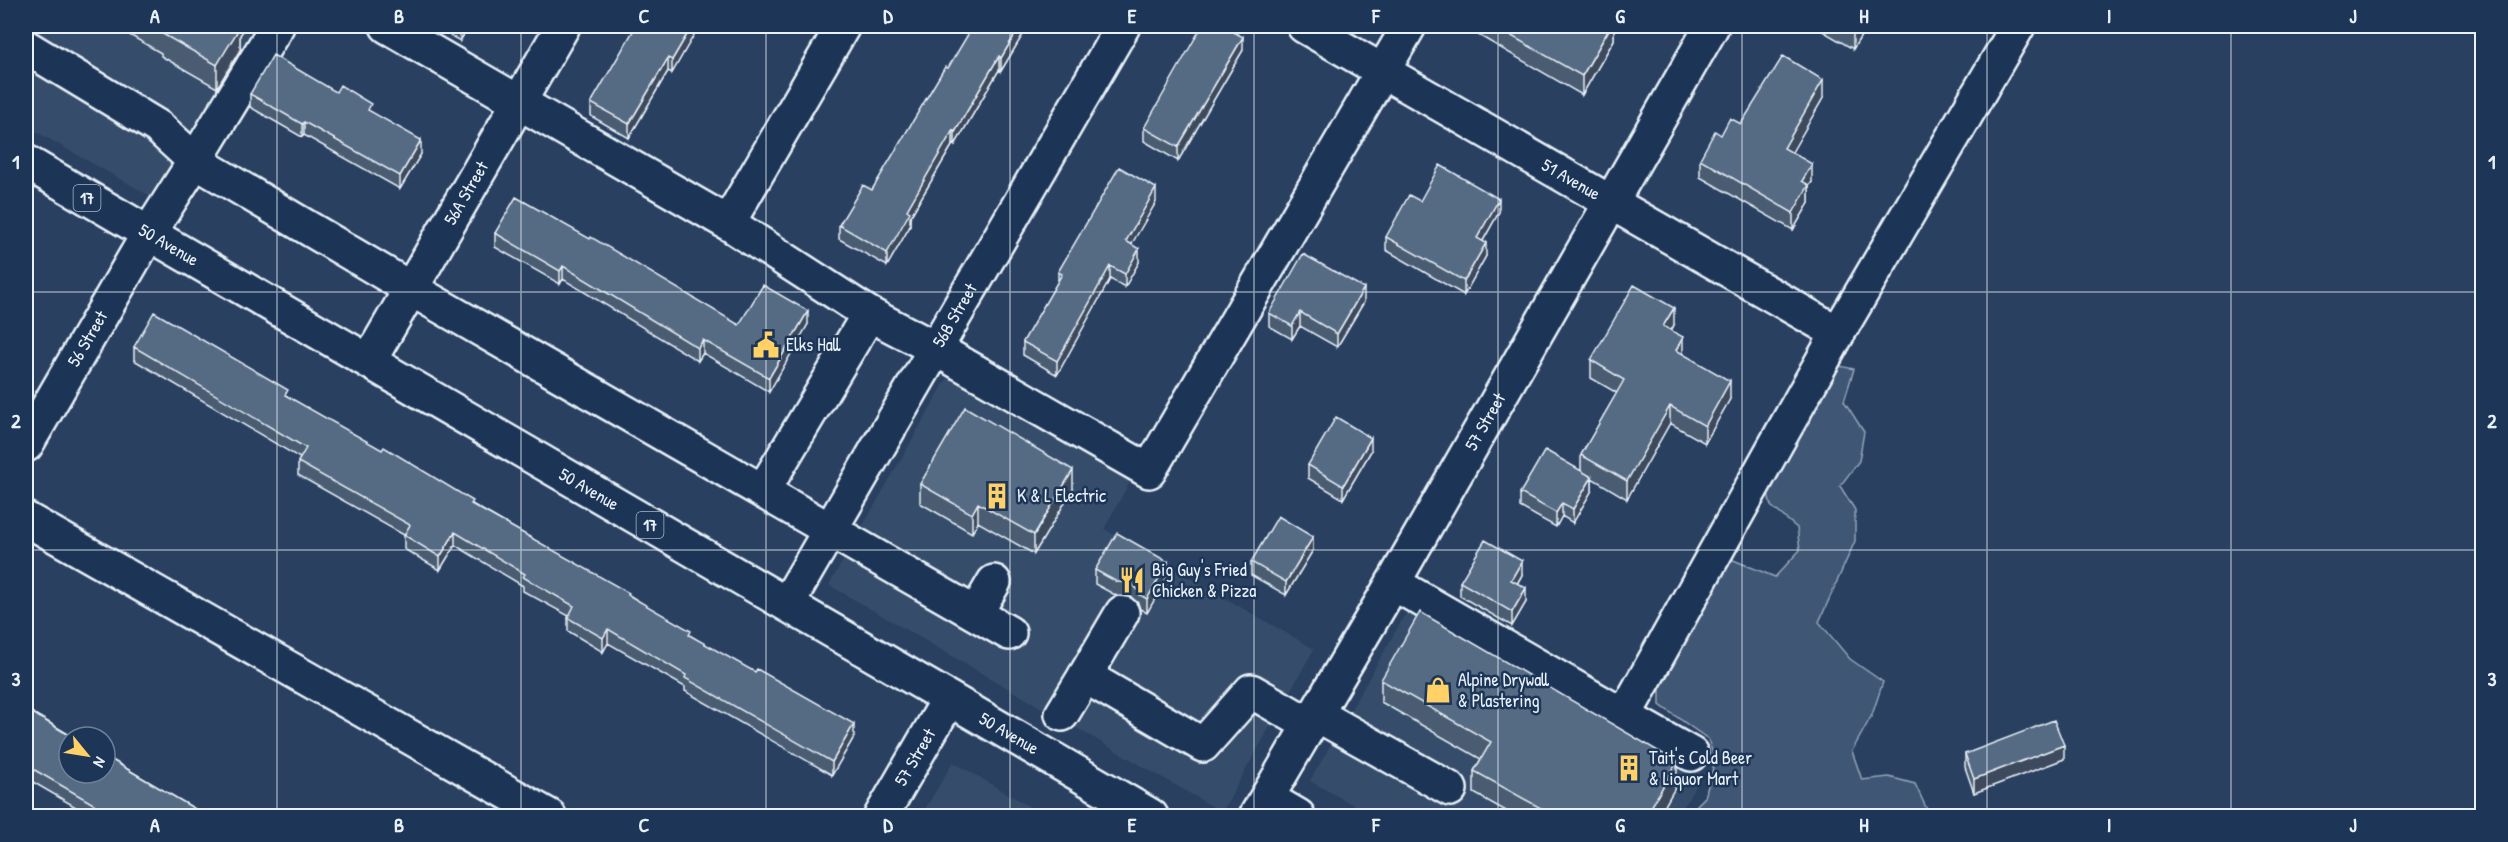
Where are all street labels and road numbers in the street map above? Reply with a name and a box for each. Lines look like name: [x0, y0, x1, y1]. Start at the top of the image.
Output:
street label: 51 Avenue: [1537, 152, 1605, 206]
street label: 56A Street: [438, 156, 494, 229]
road number: 17: [74, 185, 100, 211]
street label: 50 Avenue: [134, 217, 204, 272]
street label: 56B Street: [926, 278, 983, 352]
street label: 56 Street: [61, 305, 114, 371]
street label: 57 Street: [1458, 388, 1512, 455]
street label: 50 Avenue: [554, 461, 624, 516]
road number: 17: [636, 512, 664, 538]
street label: 50 Avenue: [975, 706, 1044, 760]
street label: 57 Street: [888, 723, 942, 790]

